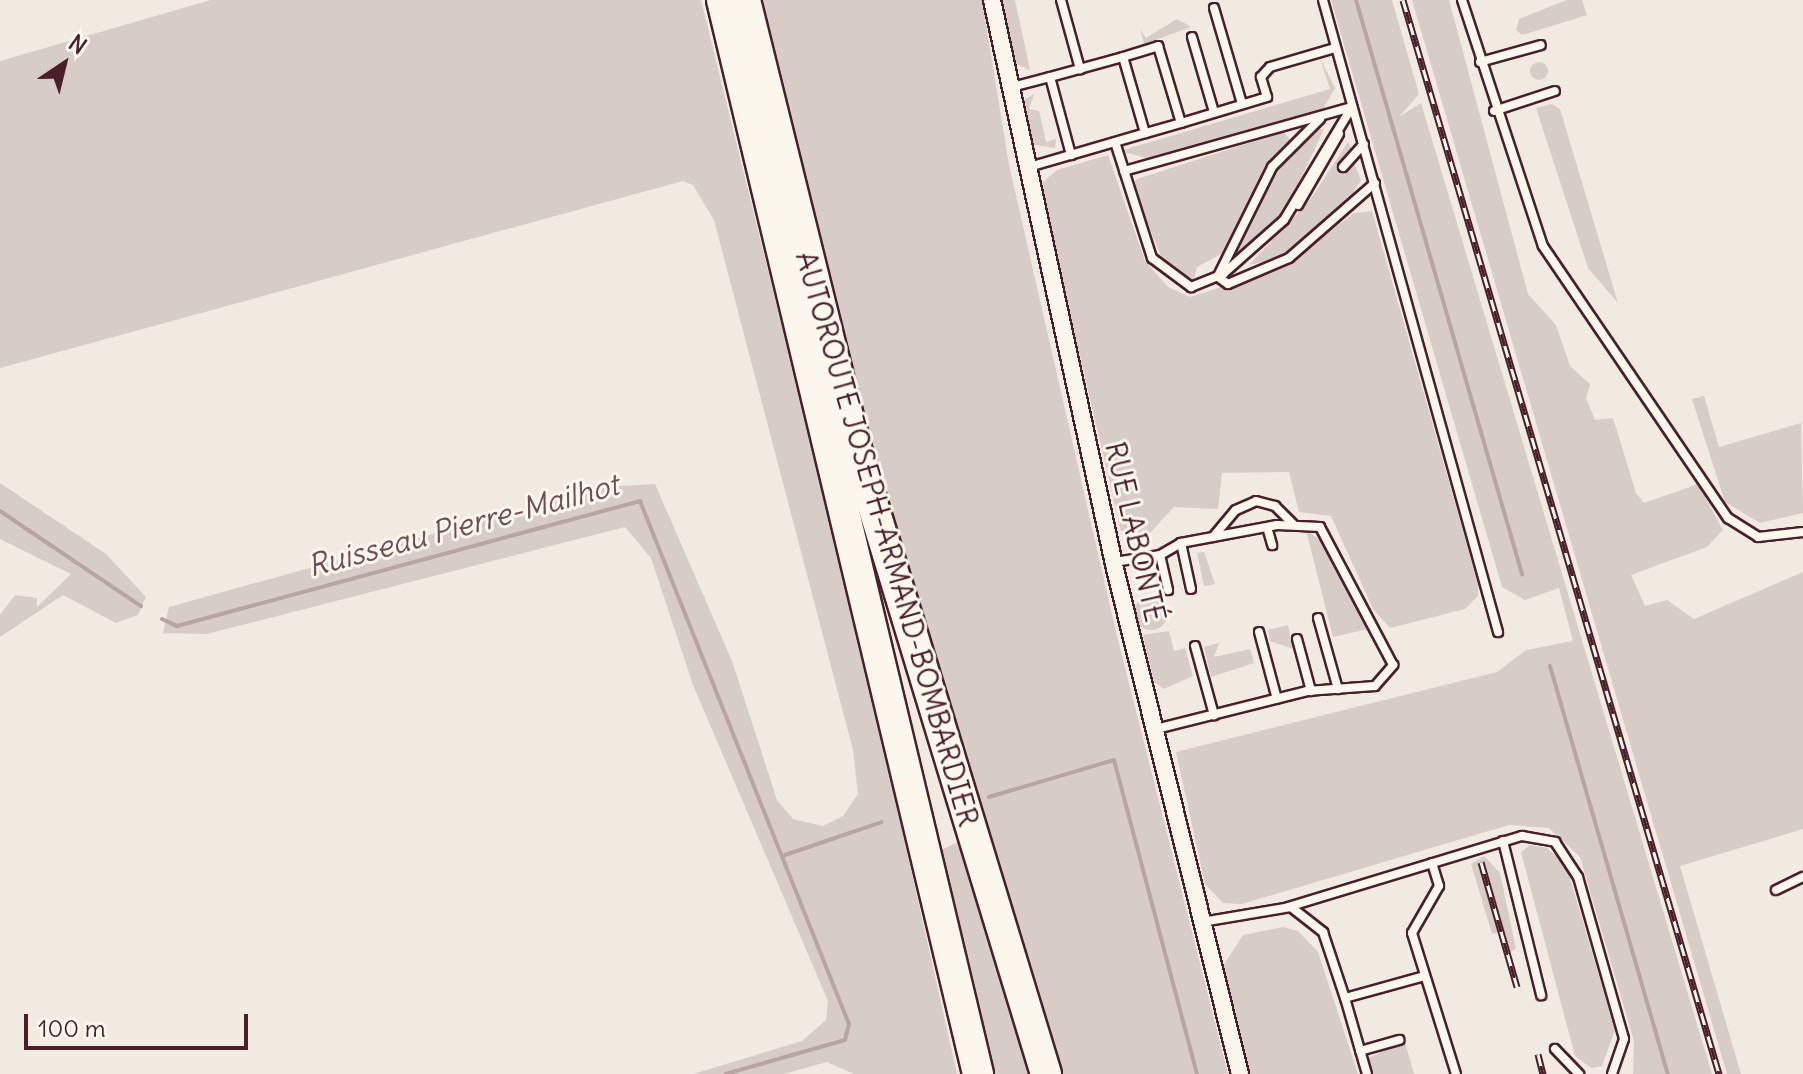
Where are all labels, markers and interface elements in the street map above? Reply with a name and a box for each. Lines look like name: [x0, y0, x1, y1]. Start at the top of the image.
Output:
north arrow: [24, 24, 104, 104]
text: N: [64, 29, 92, 60]
street label: AUTOROUTE JOSEPH-ARMAND-BOMBARDIER: [789, 248, 985, 830]
street label: RUE LABONTÉ: [1098, 439, 1172, 625]
water label: Ruisseau Pierre-Mailhot: [304, 466, 622, 584]
scale bar: [28, 998, 252, 1048]
text: 100 m: [38, 1013, 106, 1043]

